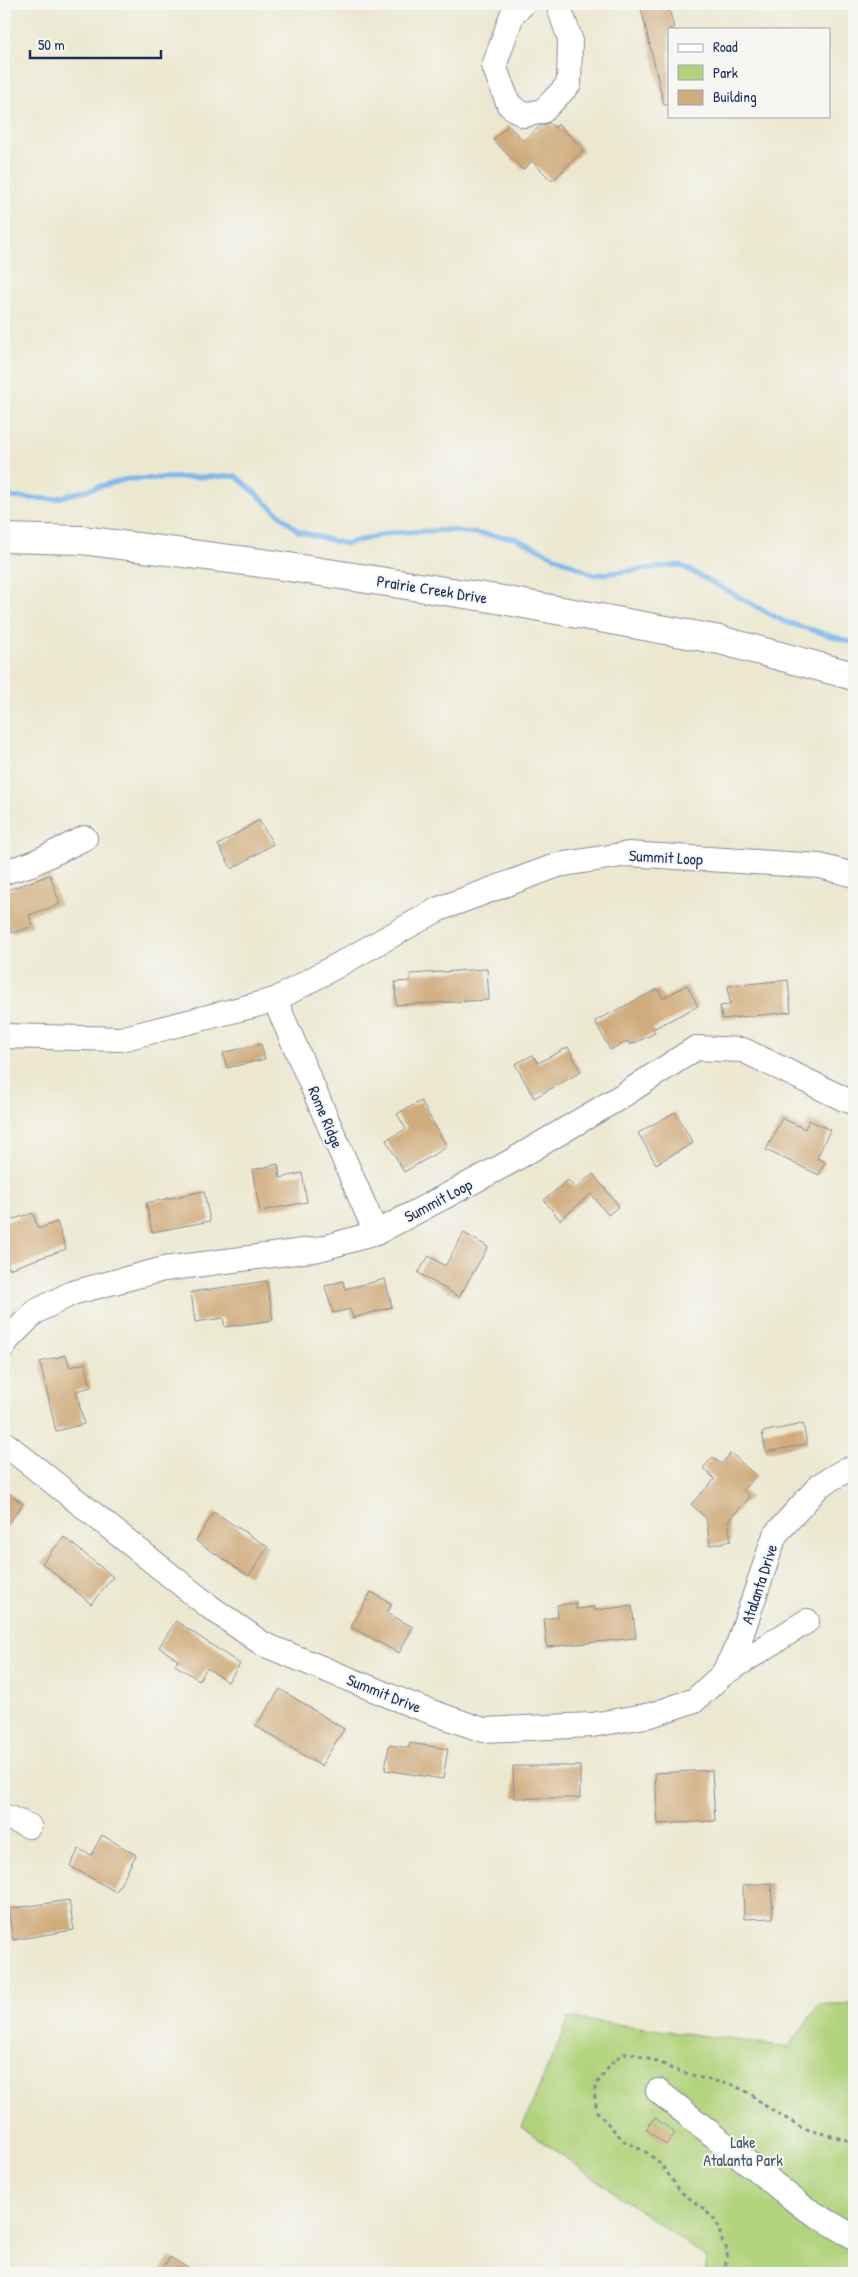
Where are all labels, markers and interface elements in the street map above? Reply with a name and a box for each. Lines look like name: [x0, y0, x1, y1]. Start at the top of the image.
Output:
scale bar: [30, 28, 161, 60]
legend: [668, 28, 830, 118]
text: 50 m: [38, 34, 65, 55]
text: Road: [713, 36, 738, 57]
text: Park: [713, 62, 738, 83]
text: Building: [713, 86, 757, 107]
street label: Prairie Creek Drive: [375, 569, 489, 609]
street label: Summit Loop: [628, 844, 704, 870]
street label: Rome Ridge: [303, 1083, 349, 1152]
street label: Summit Loop: [400, 1173, 476, 1227]
street label: Atalanta Drive: [736, 1541, 782, 1627]
street label: Summit Drive: [344, 1668, 425, 1718]
park label: Lake Atalanta Park: [703, 2131, 783, 2171]

